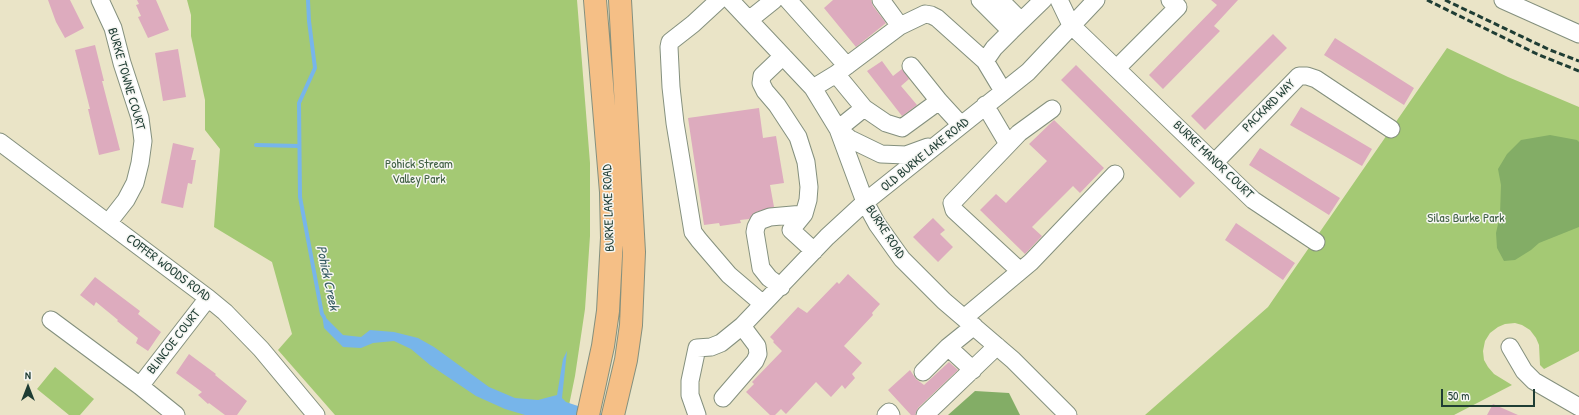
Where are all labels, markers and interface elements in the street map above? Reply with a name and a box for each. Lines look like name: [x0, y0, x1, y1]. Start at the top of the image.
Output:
street label: BURKE TOWNE COURT: [104, 26, 148, 132]
street label: PACKARD WAY: [1239, 76, 1299, 136]
street label: OLD BURKE LAKE ROAD: [878, 115, 972, 195]
street label: BURKE MANOR COURT: [1170, 118, 1256, 202]
park label: Pohick Stream Valley Park: [385, 157, 453, 188]
street label: BURKE LAKE ROAD: [600, 164, 618, 252]
street label: BURKE ROAD: [862, 202, 908, 262]
park label: Silas Burke Park: [1427, 211, 1505, 227]
street label: COFFER WOODS ROAD: [123, 231, 213, 305]
water label: Pohick Creek: [312, 244, 342, 312]
street label: BLINCOE COURT: [144, 306, 204, 378]
north arrow: [8, 367, 48, 407]
text: N: [25, 368, 31, 382]
scale bar: [1443, 381, 1537, 407]
text: 50 m: [1448, 387, 1469, 404]

